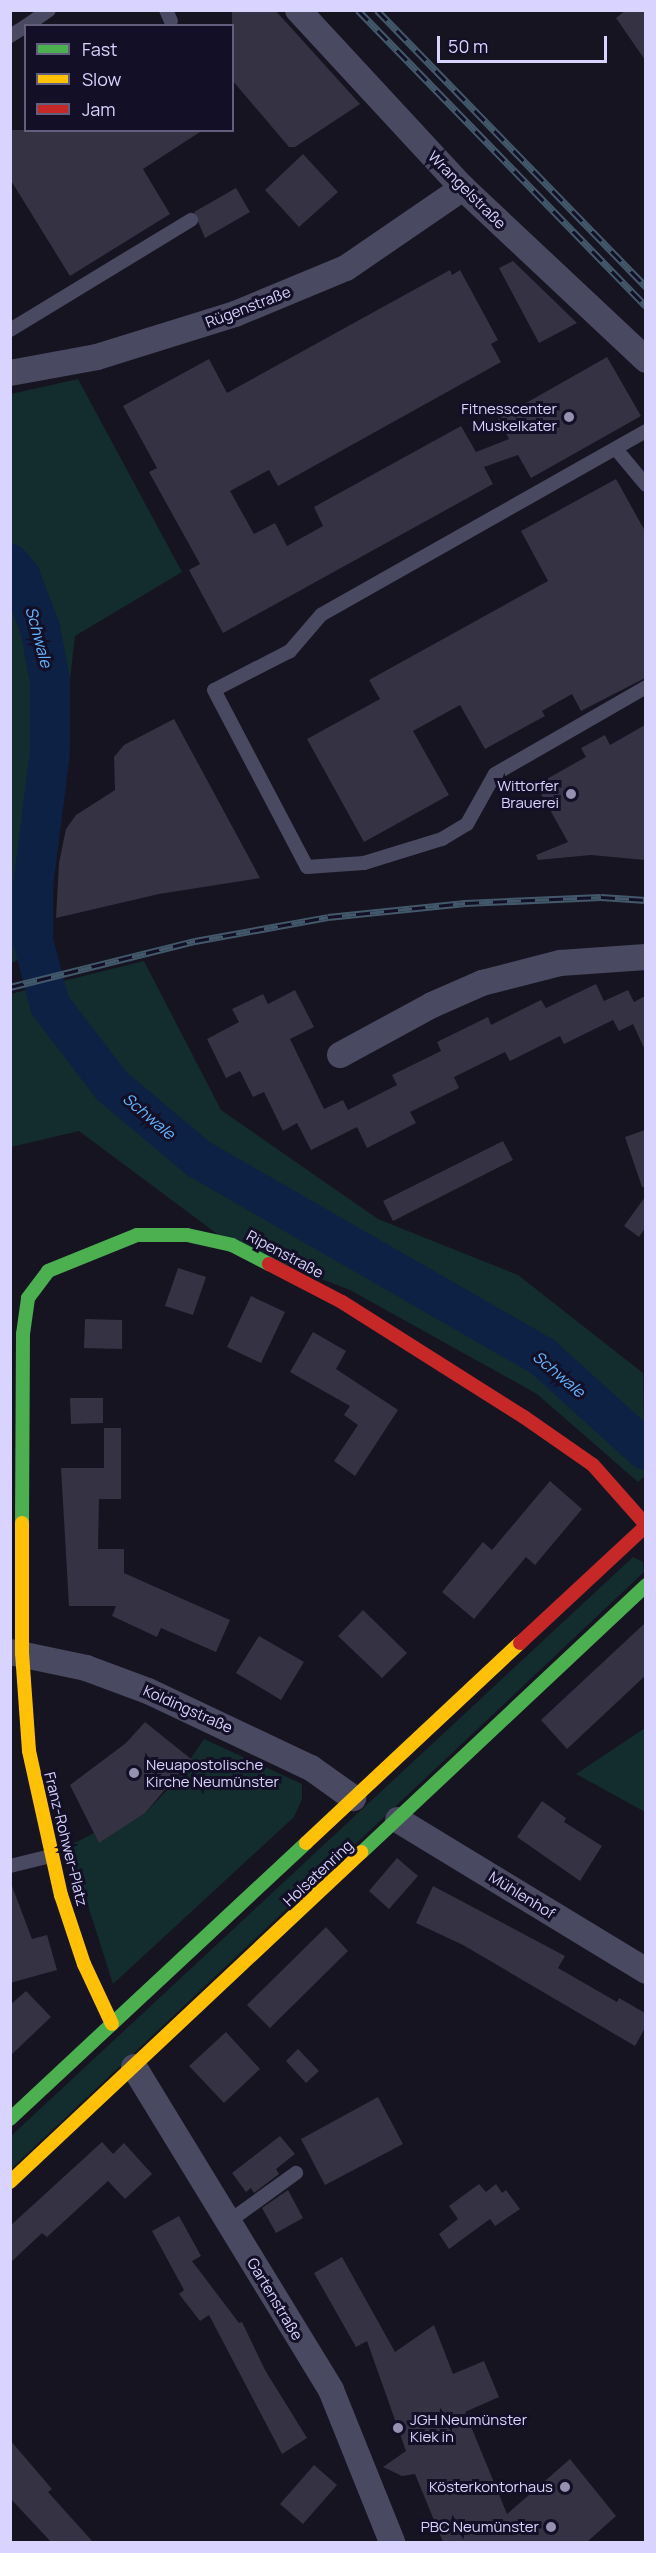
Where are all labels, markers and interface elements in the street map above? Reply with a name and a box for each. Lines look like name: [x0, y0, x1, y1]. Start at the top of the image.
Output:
legend: [24, 24, 234, 132]
scale bar: [440, 24, 610, 62]
text: 50 m: [448, 34, 488, 58]
text: Fast: [82, 37, 117, 61]
text: Slow: [82, 67, 121, 91]
text: Jam: [82, 97, 116, 121]
street label: Wrangelstraße: [424, 147, 510, 233]
street label: Rügenstraße: [203, 283, 293, 331]
place label: Fitnesscenter Muskelkater: [461, 399, 557, 434]
marker: Fitnesscenter Muskelkater: [562, 410, 576, 424]
water label: Schwale: [22, 605, 56, 669]
place label: Wittorfer Brauerei: [497, 776, 559, 811]
marker: Wittorfer Brauerei: [564, 787, 578, 801]
water label: Schwale: [119, 1089, 179, 1143]
street label: Ripenstraße: [244, 1226, 326, 1282]
water label: Schwale: [529, 1347, 589, 1401]
street label: Koldingstraße: [141, 1681, 235, 1737]
place label: Neuapostolische Kirche Neumünster: [146, 1755, 279, 1790]
marker: Neuapostolische Kirche Neumünster: [127, 1766, 141, 1780]
street label: Franz-Rohwer-Platz: [41, 1770, 91, 1908]
street label: Holsatenring: [279, 1836, 357, 1910]
street label: Mühlenhof: [486, 1868, 558, 1922]
street label: Gartenstraße: [243, 2255, 307, 2343]
place label: JGH Neumünster Kiek in: [410, 2410, 527, 2445]
marker: JGH Neumünster Kiek in: [391, 2421, 405, 2435]
place label: Kösterkontorhaus: [429, 2478, 553, 2496]
marker: Kösterkontorhaus: [558, 2480, 572, 2494]
place label: PBC Neumünster: [421, 2518, 539, 2536]
marker: PBC Neumünster: [544, 2520, 558, 2534]

